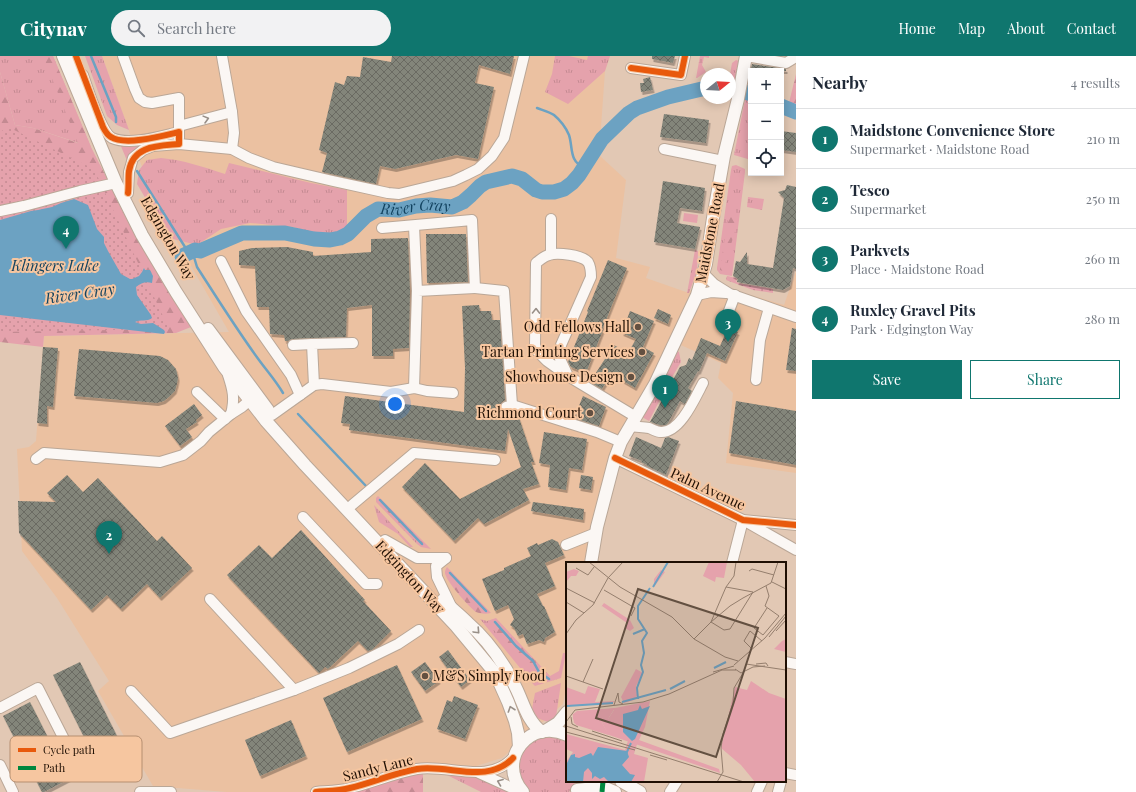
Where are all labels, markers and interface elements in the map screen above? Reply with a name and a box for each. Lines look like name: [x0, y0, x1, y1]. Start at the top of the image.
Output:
search box: [111, 10, 391, 46]
text: Citynav: [20, 15, 87, 41]
icon: search: [125, 17, 147, 39]
text: Search here: [157, 18, 236, 38]
text: Home: [898, 19, 936, 38]
text: Map: [958, 19, 985, 38]
text: About: [1007, 19, 1045, 38]
text: Contact: [1067, 19, 1116, 38]
north arrow: [700, 68, 736, 104]
map controls: [748, 68, 784, 176]
button: +: [748, 68, 784, 104]
text: Nearby: [812, 71, 867, 93]
text: 4 results: [1071, 74, 1120, 91]
button: −: [748, 104, 784, 140]
one-way arrow: [202, 115, 209, 124]
text: Maidstone Convenience Store: [850, 120, 1055, 140]
text: 1: [823, 130, 827, 147]
text: 210 m: [1086, 130, 1120, 147]
button: locate: [748, 140, 784, 176]
text: Supermarket · Maidstone Road: [850, 140, 1029, 157]
text: Tesco: [850, 180, 890, 200]
street label: Maidstone Road: [691, 182, 728, 284]
text: 2: [822, 190, 828, 207]
text: 250 m: [1086, 190, 1120, 207]
street label: Edgington Way: [137, 192, 200, 283]
water label: River Cray: [379, 194, 451, 220]
text: Supermarket: [850, 200, 926, 217]
pin: 4: [53, 216, 79, 249]
text: Parkvets: [850, 240, 910, 260]
text: 3: [822, 250, 828, 267]
text: 260 m: [1084, 250, 1120, 267]
water label: Klingers Lake: [10, 255, 99, 275]
text: Place · Maidstone Road: [850, 260, 984, 277]
water label: River Cray: [43, 278, 116, 308]
text: Ruxley Gravel Pits: [850, 300, 976, 320]
one-way arrow: [532, 308, 540, 314]
pin: 3: [715, 309, 741, 342]
text: 4: [822, 310, 828, 327]
text: 280 m: [1084, 310, 1120, 327]
place label: Odd Fellows Hall: [524, 317, 630, 336]
text: Park · Edgington Way: [850, 320, 973, 337]
marker: Odd Fellows Hall: [633, 322, 643, 332]
place label: Tartan Printing Services: [482, 342, 634, 361]
marker: Tartan Printing Services: [637, 347, 647, 357]
button: Save: [812, 360, 962, 399]
button: Share: [970, 360, 1120, 399]
place label: Showhouse Design: [505, 367, 624, 386]
marker: Showhouse Design: [626, 372, 636, 382]
pin: 1: [652, 375, 678, 408]
your location: [385, 394, 405, 414]
place label: Richmond Court: [477, 403, 583, 422]
marker: Richmond Court: [585, 408, 595, 418]
street label: Palm Avenue: [668, 463, 749, 514]
pin: 2: [96, 521, 122, 554]
street label: Edgington Way: [371, 536, 449, 617]
inset map: [566, 562, 786, 782]
one-way arrow: [472, 627, 479, 634]
place label: M&S Simply Food: [433, 666, 545, 685]
marker: M&S Simply Food: [420, 671, 430, 681]
one-way arrow: [507, 706, 515, 713]
legend: [10, 736, 142, 782]
text: Cycle path: [43, 742, 95, 757]
street label: Sandy Lane: [341, 750, 415, 785]
text: Path: [43, 760, 66, 775]
one-way arrow: [497, 779, 504, 787]

